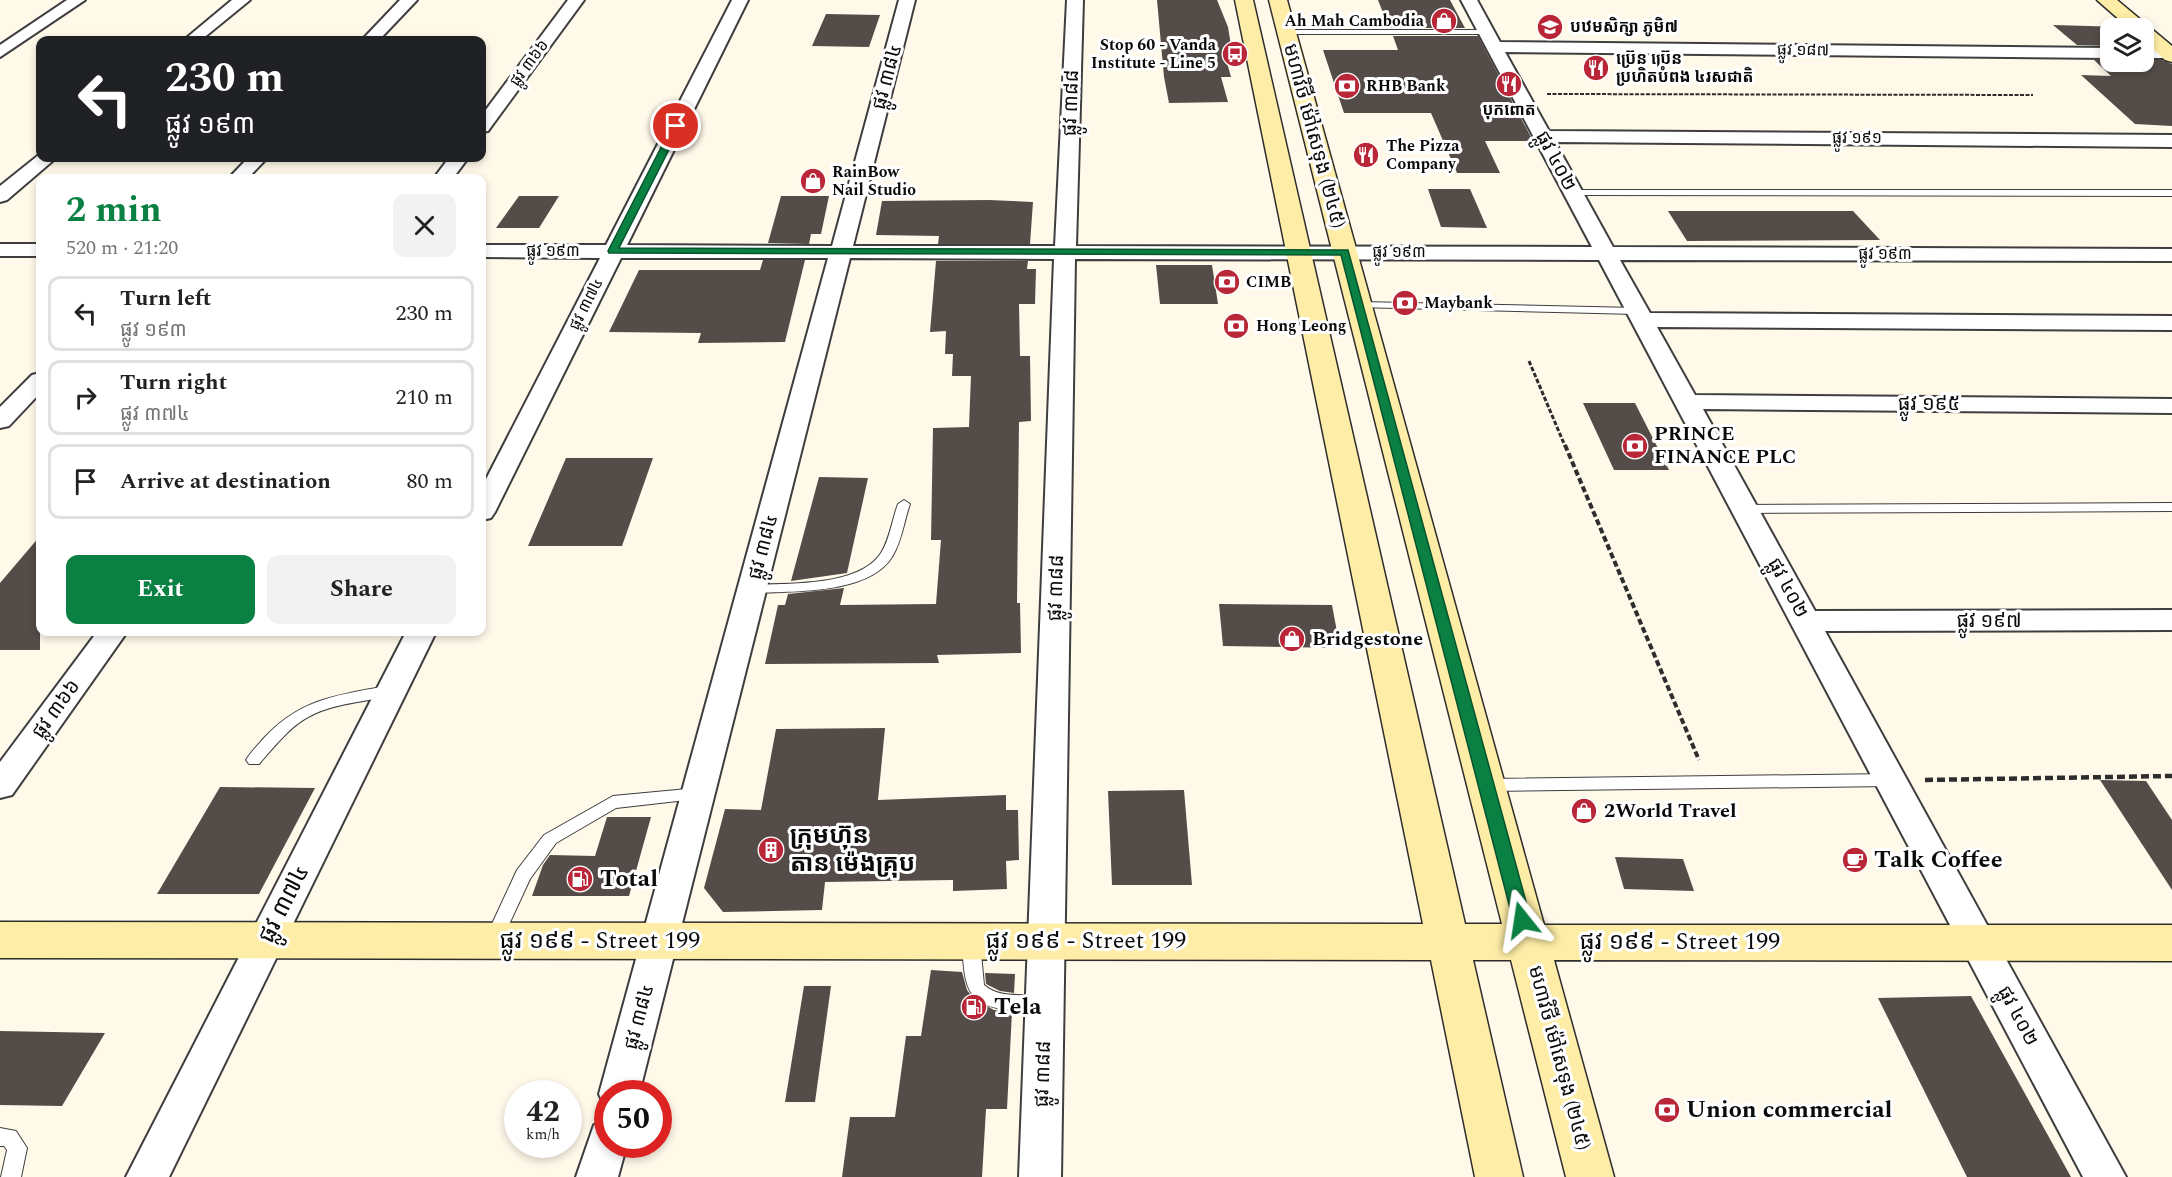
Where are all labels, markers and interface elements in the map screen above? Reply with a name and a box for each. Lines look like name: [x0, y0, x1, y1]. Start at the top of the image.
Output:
shop icon: Ah Mah Cambodia: [1429, 6, 1459, 36]
place label: Ah Mah Cambodia: [1284, 9, 1425, 33]
school or university icon: បឋមសិក្សា ភូមិ៧: [1535, 12, 1565, 42]
place label: បឋមសិក្សា ភូមិ៧: [1570, 15, 1678, 39]
map controls: [2100, 18, 2154, 72]
button: layers: [2100, 18, 2154, 72]
place label: Stop 60 - Vanda Institute - Line 5: [1091, 33, 1217, 75]
street label: ផ្លូវ ៣៦៦: [503, 34, 556, 93]
street label: ផ្លូវ ១៨៧: [1777, 38, 1829, 64]
bus stop icon: Stop 60 - Vanda Institute - Line 5: [1220, 39, 1250, 69]
street label: មហាវិថី ម៉ៅសេទុង (២៤៥): [1275, 40, 1353, 232]
street label: ផ្លូវ ៣៨៤: [864, 41, 913, 114]
text: 230 m: [165, 47, 284, 110]
place label: ប្រ៊េន ប្រ៊េន ប្រហិតបំពង ៤រសជាតិ: [1616, 47, 1753, 89]
restaurant icon: ប្រ៊េន ប្រ៊េន ប្រហិតបំពង ៤រសជាតិ: [1581, 53, 1611, 83]
icon: left: [66, 60, 144, 138]
street label: ផ្លូវ ៣៨៨: [1055, 69, 1090, 137]
restaurant icon: បុកពោត: [1494, 69, 1524, 99]
bank icon: RHB Bank: [1332, 71, 1362, 101]
place label: RHB Bank: [1366, 74, 1446, 98]
place label: បុកពោត: [1482, 98, 1536, 122]
pin: [650, 100, 701, 151]
text: ផ្លូវ ១៩៣: [165, 104, 255, 146]
icon: arrive: [659, 109, 692, 142]
street label: ផ្លូវ ៤០២: [1525, 125, 1584, 198]
street label: ផ្លូវ ១៩១: [1832, 126, 1882, 152]
place label: The Pizza Company: [1386, 134, 1460, 176]
restaurant icon: The Pizza Company: [1351, 140, 1381, 170]
place label: RainBow Nail Studio: [832, 160, 916, 202]
shop icon: RainBow Nail Studio: [798, 166, 828, 196]
text: 2 min: [66, 183, 162, 238]
button: close: [393, 194, 456, 257]
text: 520 m · 21:20: [66, 233, 178, 263]
street label: ផ្លូវ ១៩៣: [526, 239, 580, 265]
street label: ផ្លូវ ១៩៣: [1372, 240, 1426, 266]
street label: ផ្លូវ ១៩៣: [1858, 242, 1912, 268]
bank icon: CIMB: [1212, 267, 1242, 297]
place label: CIMB: [1246, 270, 1291, 294]
street label: ផ្លូវ ៣៧៤: [563, 274, 611, 335]
text: Turn left: [120, 282, 212, 315]
bank icon: Maybank: [1390, 288, 1420, 318]
place label: Maybank: [1424, 291, 1493, 315]
icon: left: [69, 297, 102, 330]
text: 230 m: [396, 297, 453, 330]
bank icon: Hong Leong: [1221, 311, 1251, 341]
place label: Hong Leong: [1256, 314, 1346, 338]
text: ផ្លូវ ១៩៣: [120, 315, 187, 345]
text: Turn right: [120, 366, 227, 399]
icon: right: [69, 381, 102, 414]
text: 210 m: [396, 381, 453, 414]
street label: ផ្លូវ ១៩៥: [1898, 389, 1960, 422]
text: ផ្លូវ ៣៧៤: [120, 399, 190, 429]
place label: PRINCE FINANCE PLC: [1654, 419, 1796, 472]
bank icon: PRINCE FINANCE PLC: [1620, 431, 1650, 461]
icon: arrive: [69, 465, 102, 498]
text: Arrive at destination: [120, 465, 331, 498]
text: 80 m: [407, 465, 453, 498]
street label: ផ្លូវ ៣៨៤: [740, 511, 789, 584]
street label: ផ្លូវ ៤០២: [1757, 552, 1816, 625]
street label: ផ្លូវ ៣៨៨: [1040, 554, 1075, 622]
button: Exit: [66, 555, 255, 624]
button: Share: [267, 555, 456, 624]
street label: ផ្លូវ ១៩៧: [1956, 606, 2022, 639]
shop icon: Bridgestone: [1277, 624, 1307, 654]
place label: Bridgestone: [1312, 624, 1423, 654]
street label: ផ្លូវ ៣៦៦: [24, 673, 90, 747]
shop icon: 2World Travel: [1569, 796, 1599, 826]
place label: 2World Travel: [1604, 796, 1736, 826]
place label: ក្រុមហ៊ុន តាន ម៉េងគ្រុប: [790, 818, 915, 882]
building icon: ក្រុមហ៊ុន តាន ម៉េងគ្រុប: [756, 835, 786, 865]
place label: Talk Coffee: [1874, 842, 2003, 878]
cafe icon: Talk Coffee: [1840, 845, 1870, 875]
street label: ផ្លូវ ៣៧៤: [249, 859, 322, 951]
place label: Total: [600, 861, 658, 897]
fuel station icon: Total: [565, 864, 595, 894]
position arrow: [1490, 888, 1554, 952]
street label: ផ្លូវ ១៩៩ - Street 199: [500, 923, 700, 962]
street label: ផ្លូវ ១៩៩ - Street 199: [986, 923, 1186, 962]
street label: ផ្លូវ ១៩៩ - Street 199: [1580, 924, 1780, 963]
street label: មហាវិថី ម៉ៅសេទុង (២៤៥): [1520, 962, 1598, 1154]
street label: ផ្លូវ ៤០២: [1987, 980, 2046, 1053]
street label: ផ្លូវ ៣៨៤: [616, 981, 665, 1054]
place label: Tela: [994, 989, 1042, 1025]
fuel station icon: Tela: [959, 992, 989, 1022]
street label: ផ្លូវ ៣៨៨: [1027, 1040, 1062, 1108]
speed limit sign: 50: [594, 1080, 672, 1158]
text: 42: [526, 1089, 560, 1135]
place label: Union commercial: [1686, 1092, 1893, 1128]
bank icon: Union commercial: [1652, 1095, 1682, 1125]
text: km/h: [526, 1123, 560, 1146]

